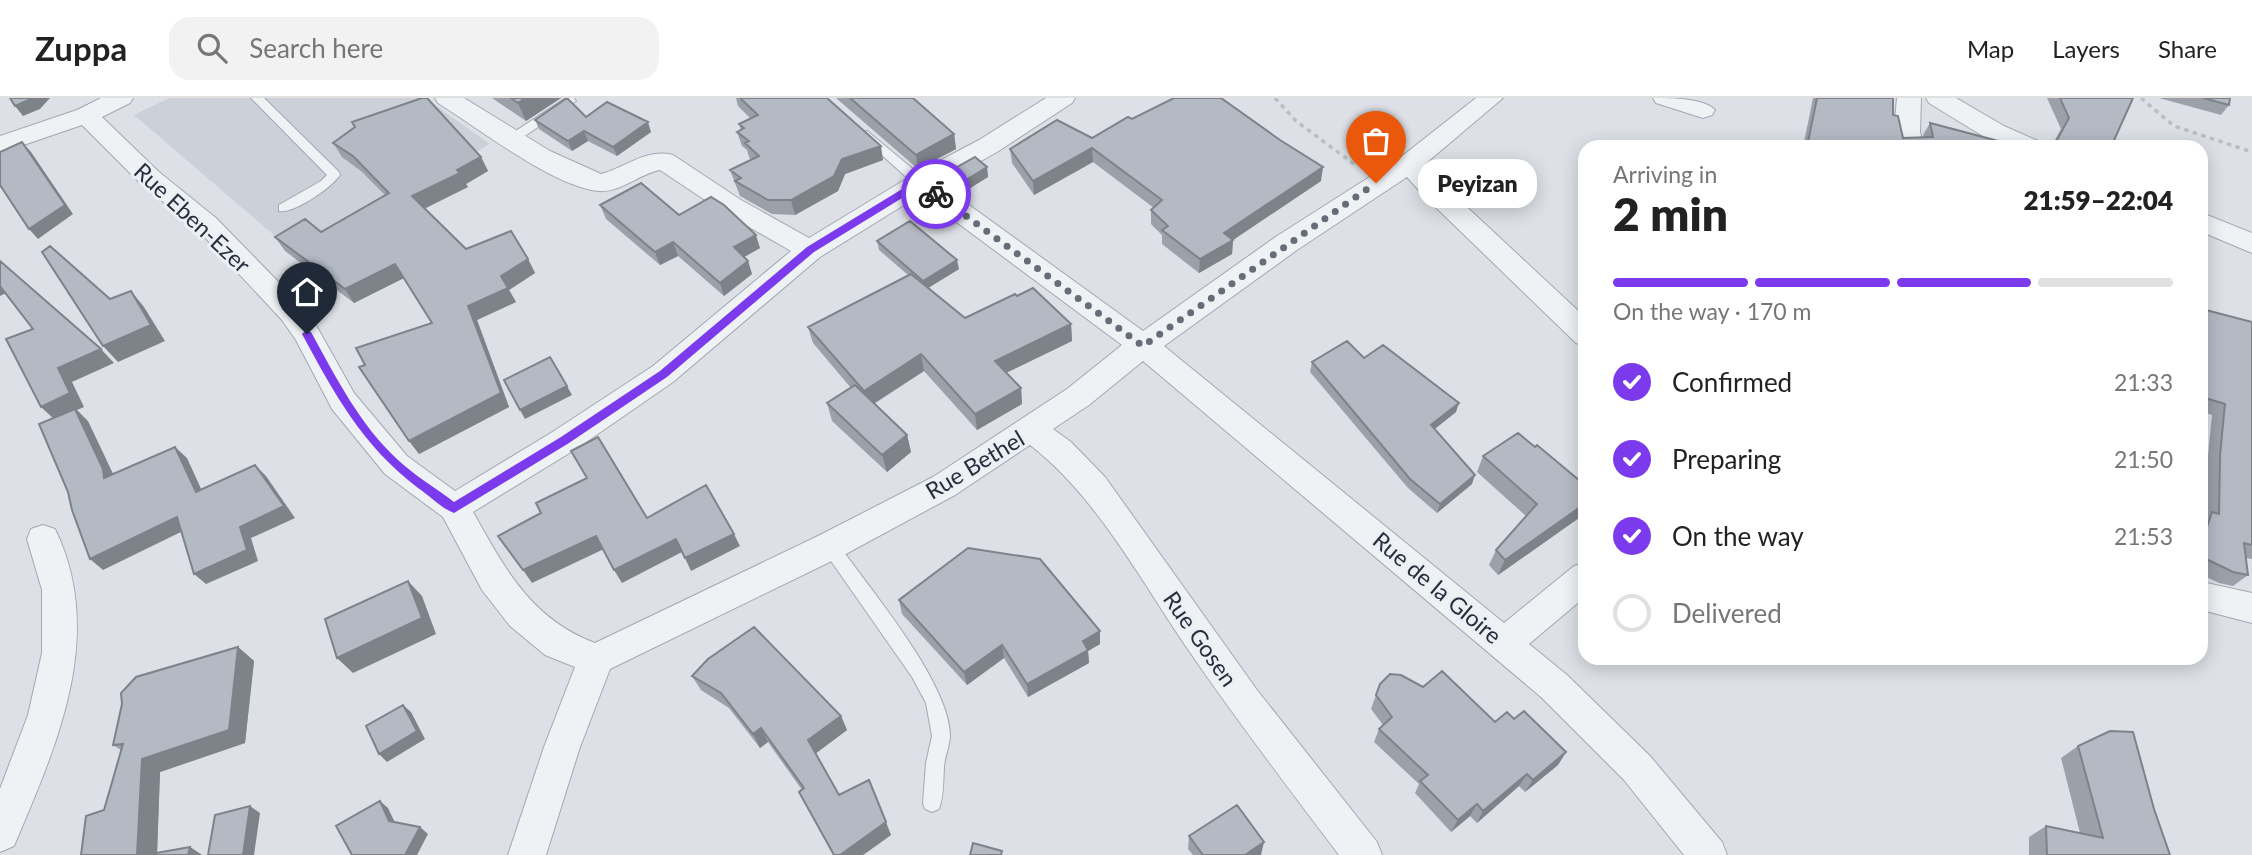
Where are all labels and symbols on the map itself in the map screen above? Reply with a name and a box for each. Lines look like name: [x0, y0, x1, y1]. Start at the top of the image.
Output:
pin: [1346, 111, 1406, 183]
street label: Rue Eben-Ezer: [129, 156, 257, 279]
callout: Peyizan: [1418, 158, 1537, 208]
courier: [901, 159, 971, 229]
pin: [277, 262, 337, 334]
street label: Rue Bethel: [920, 424, 1029, 505]
street label: Rue de la Gloire: [1368, 525, 1508, 649]
street label: Rue Gosen: [1158, 586, 1244, 691]

